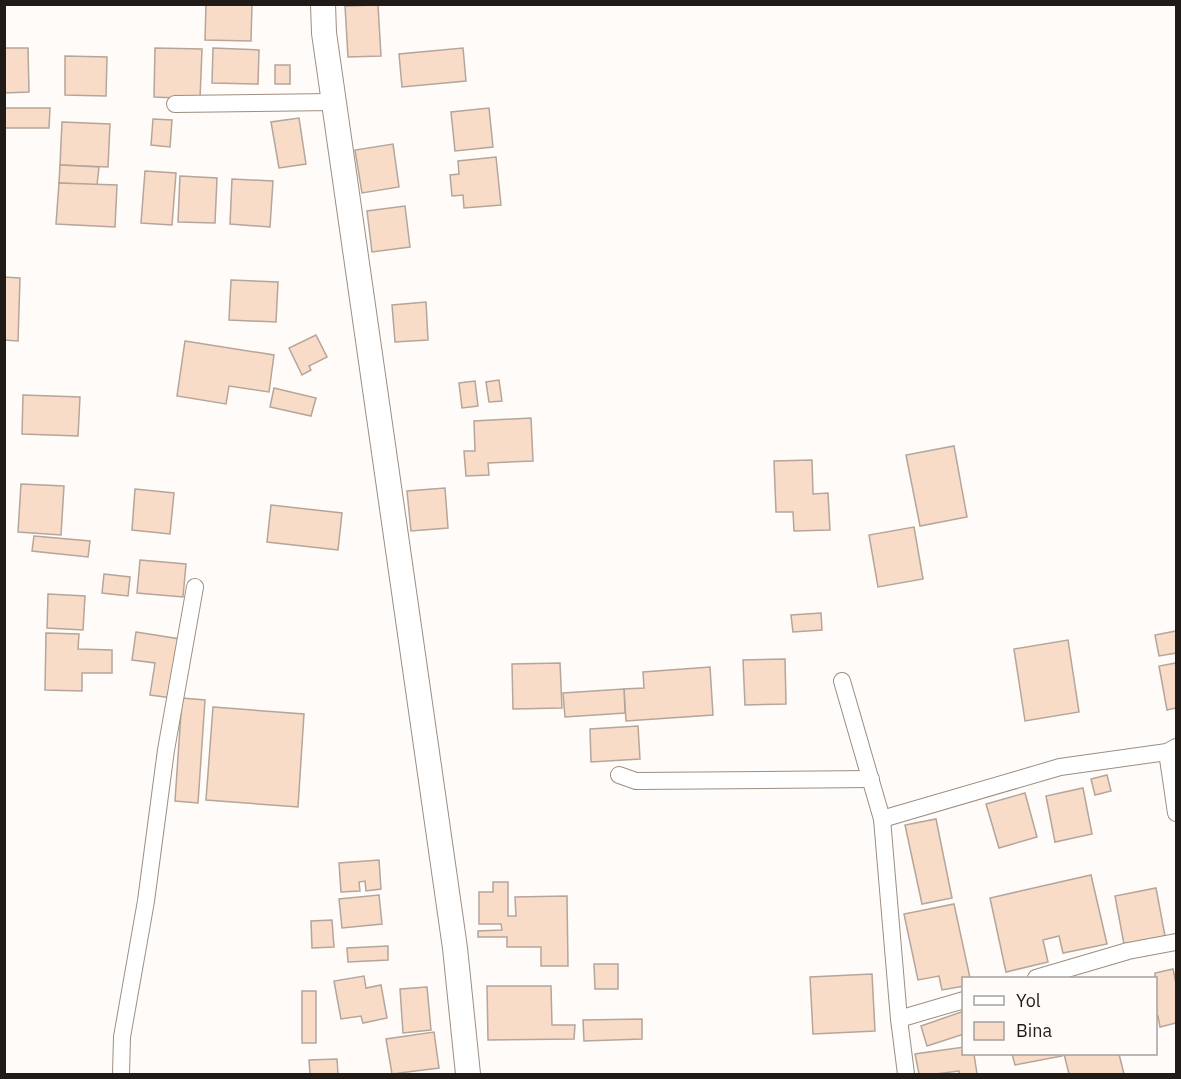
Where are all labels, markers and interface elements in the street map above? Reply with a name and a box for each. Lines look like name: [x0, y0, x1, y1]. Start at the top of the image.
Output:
legend: [962, 977, 1157, 1055]
text: Yol: [1016, 989, 1041, 1012]
text: Bina: [1016, 1019, 1052, 1042]

